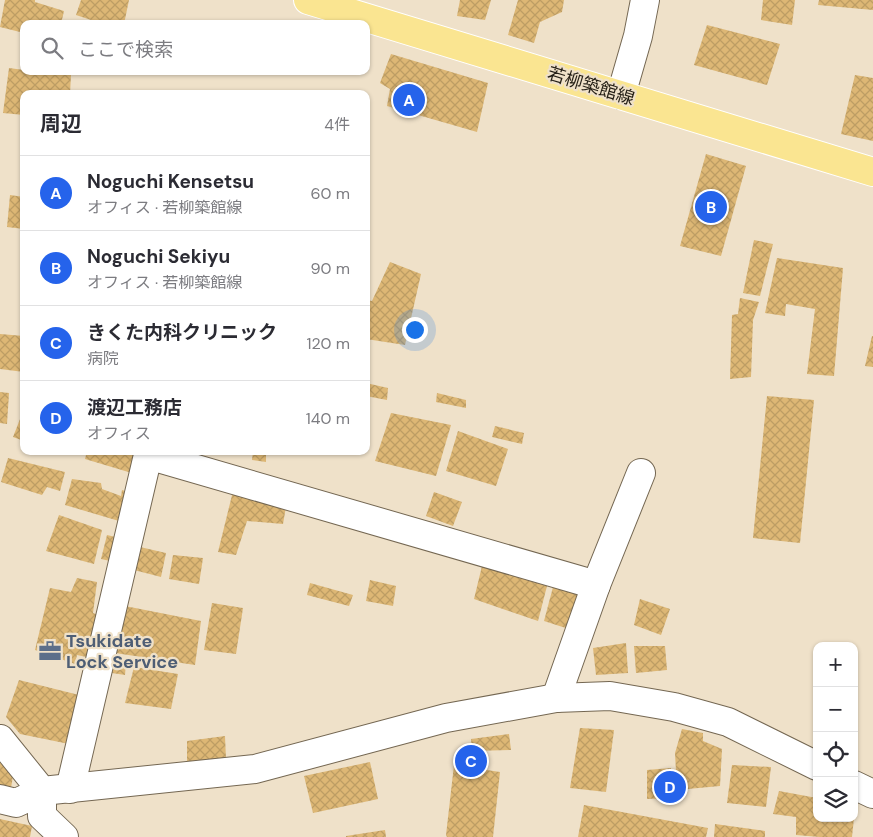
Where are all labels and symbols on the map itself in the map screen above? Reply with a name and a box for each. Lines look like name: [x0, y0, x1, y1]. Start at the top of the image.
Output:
street label: 若柳築館線: [544, 61, 638, 111]
pin: A: [393, 81, 425, 119]
pin: B: [695, 188, 727, 226]
your location: [402, 317, 428, 343]
place label: Tsukidate Lock Service: [66, 629, 178, 674]
office icon: Tsukidate Lock Service: [37, 638, 63, 664]
pin: C: [455, 742, 487, 780]
pin: D: [654, 768, 686, 806]

